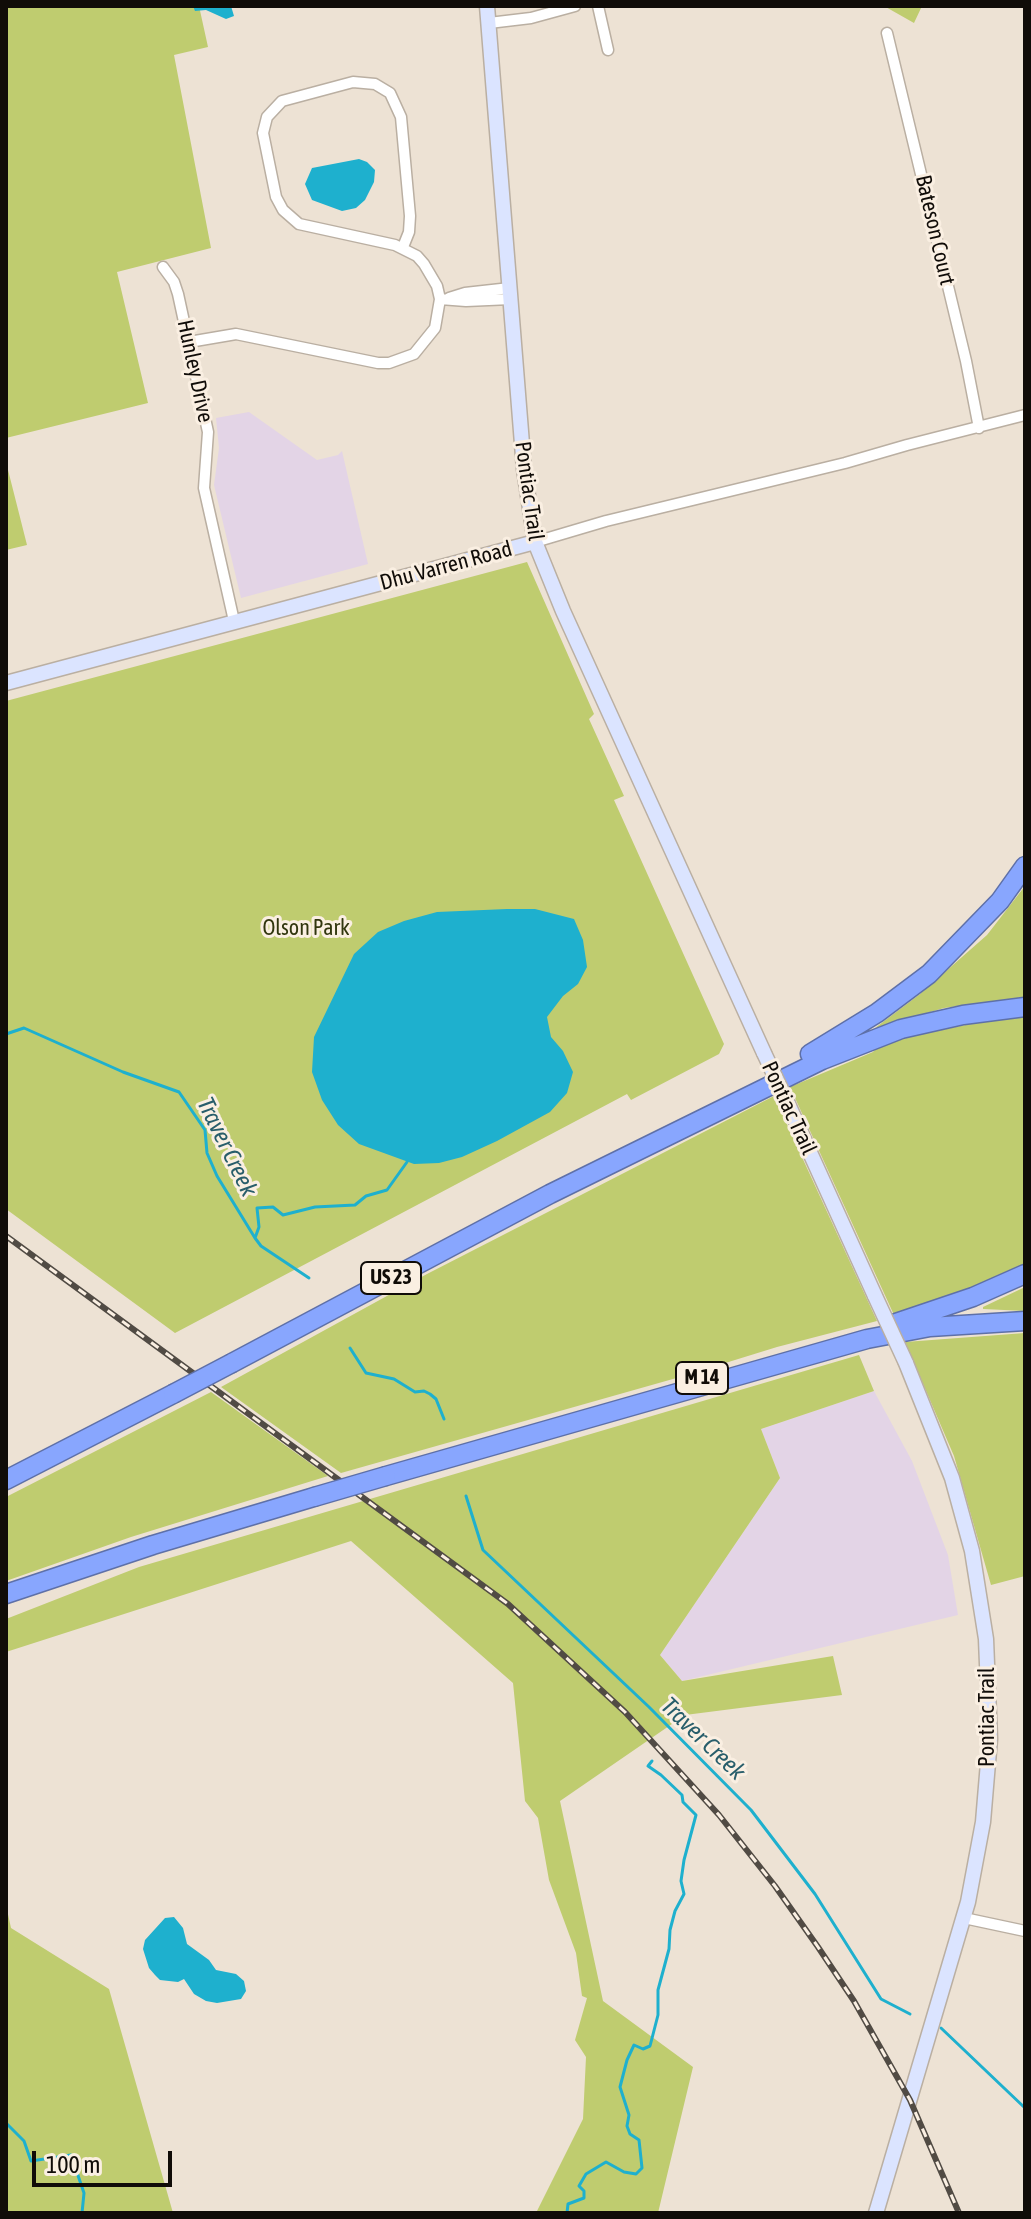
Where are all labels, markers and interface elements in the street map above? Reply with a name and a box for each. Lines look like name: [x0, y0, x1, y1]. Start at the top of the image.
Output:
street label: Bateson Court: [910, 172, 960, 288]
street label: Hunley Drive: [171, 317, 219, 425]
street label: Pontiac Trail: [509, 440, 549, 542]
street label: Dhu Varren Road: [377, 536, 515, 596]
park label: Olson Park: [262, 915, 350, 941]
street label: Pontiac Trail: [756, 1057, 822, 1159]
water label: Traver Creek: [191, 1093, 263, 1201]
road number: US 23: [361, 1262, 421, 1294]
road number: M 14: [676, 1362, 728, 1394]
street label: Pontiac Trail: [974, 1667, 1000, 1767]
water label: Traver Creek: [655, 1692, 751, 1786]
scale bar: [36, 2135, 176, 2185]
text: 100 m: [46, 2151, 100, 2178]

